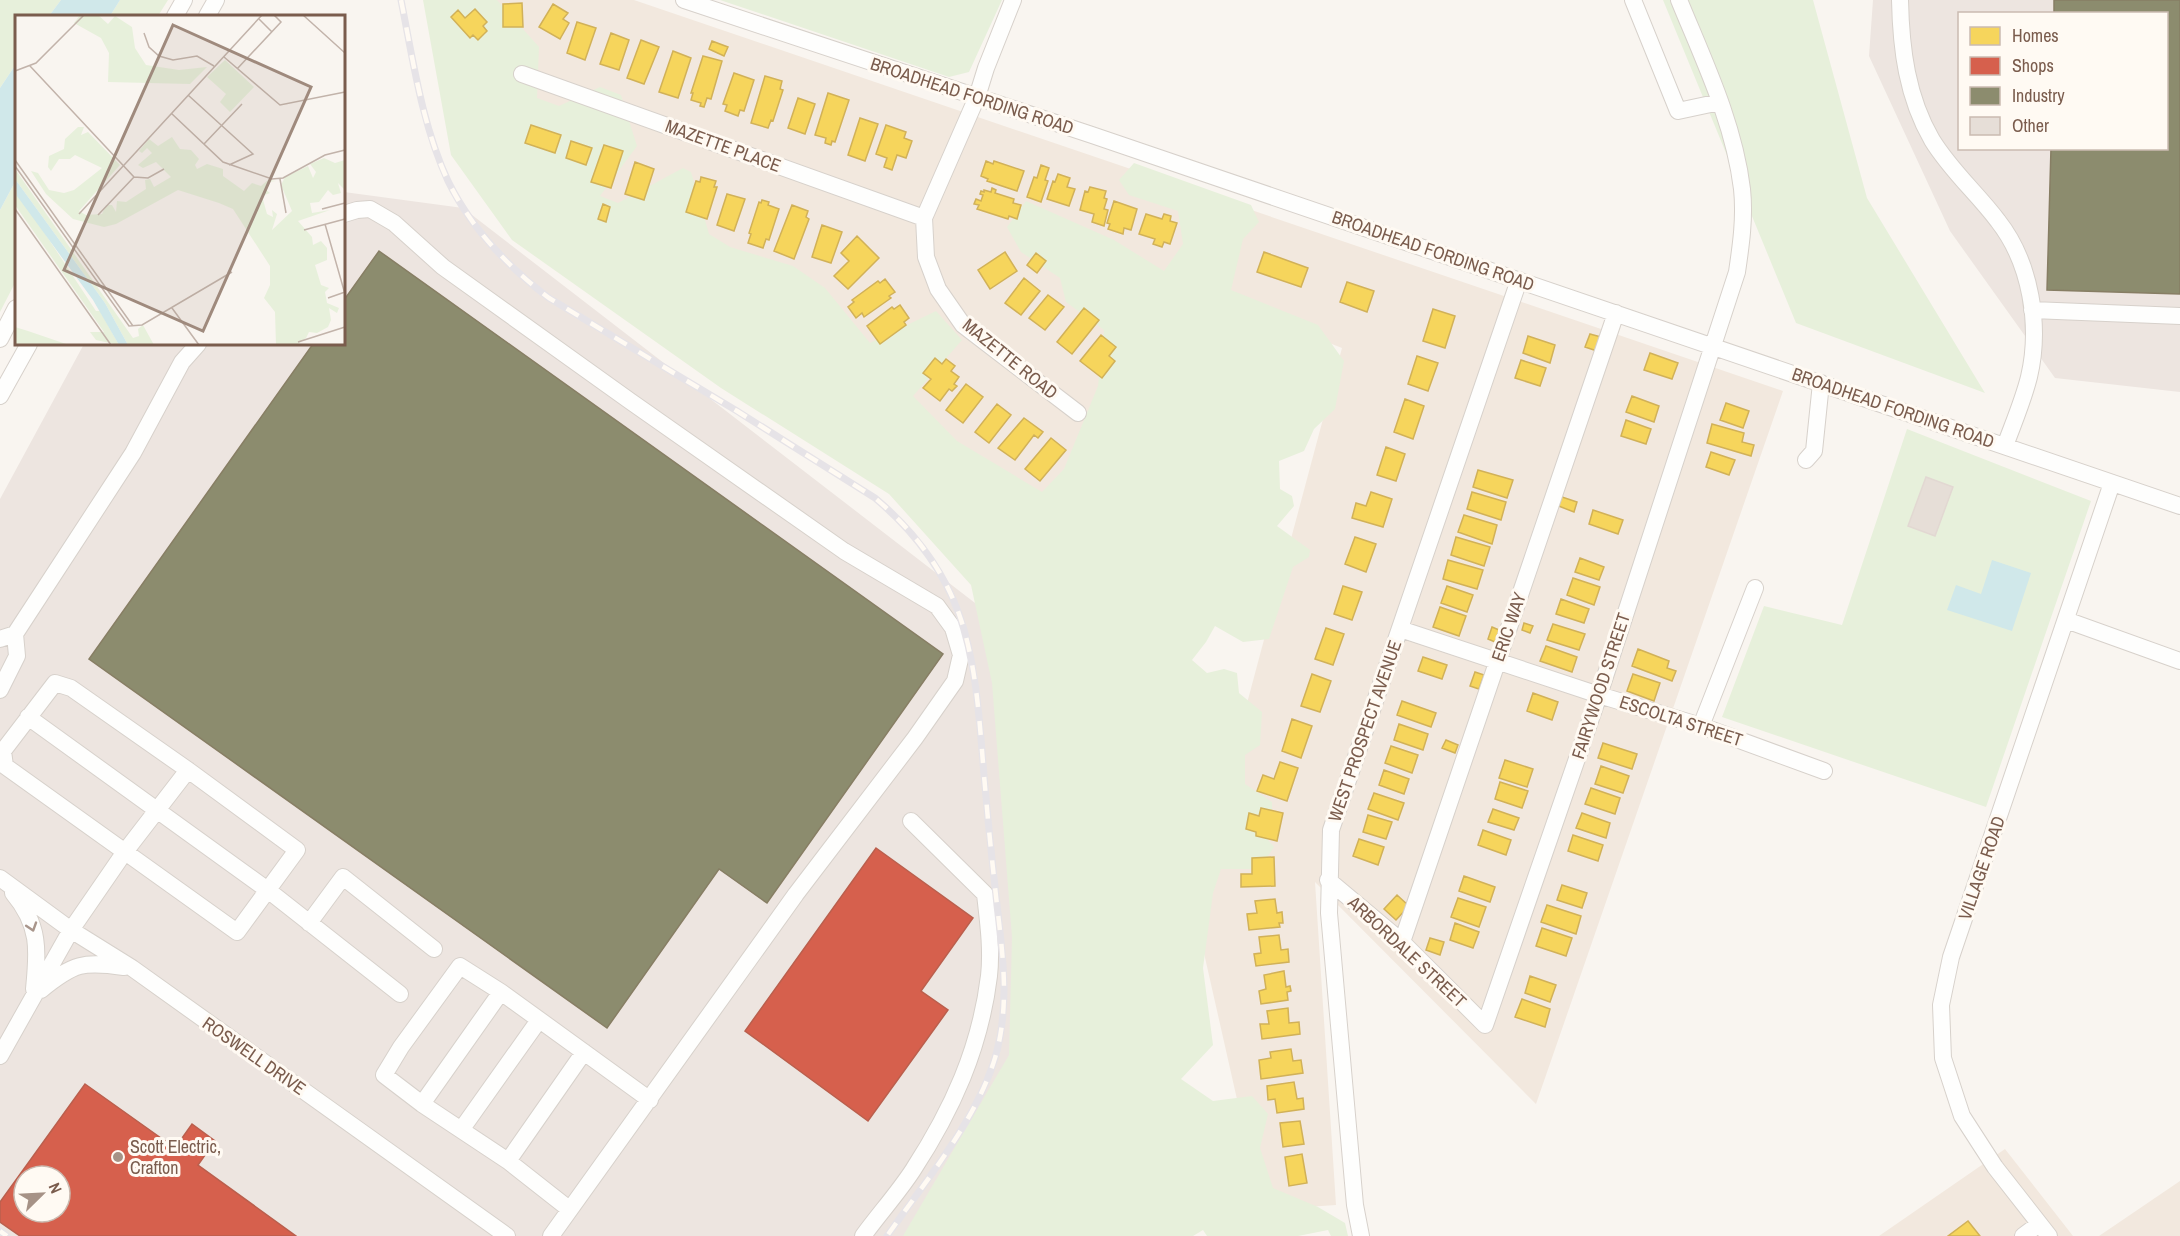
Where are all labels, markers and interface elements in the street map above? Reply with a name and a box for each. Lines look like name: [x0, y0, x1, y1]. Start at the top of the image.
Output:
legend: [1958, 12, 2168, 150]
inset map: [15, 15, 345, 345]
text: Homes: [2012, 23, 2059, 48]
street label: BROADHEAD FORDING ROAD: [867, 51, 1077, 140]
text: Shops: [2012, 53, 2054, 78]
text: Industry: [2012, 83, 2065, 108]
street label: MAZETTE PLACE: [662, 113, 784, 178]
text: Other: [2012, 113, 2049, 138]
street label: BROADHEAD FORDING ROAD: [1329, 204, 1538, 297]
street label: MAZETTE ROAD: [958, 313, 1063, 405]
street label: BROADHEAD FORDING ROAD: [1789, 361, 1998, 454]
street label: ERIC WAY: [1485, 589, 1532, 665]
street label: FAIRYWOOD STREET: [1565, 610, 1636, 762]
street label: WEST PROSPECT AVENUE: [1322, 637, 1407, 825]
street label: ESCOLTA STREET: [1616, 689, 1746, 752]
street label: VILLAGE ROAD: [1952, 813, 2011, 923]
street label: ARBORDALE STREET: [1342, 890, 1472, 1013]
one-way arrow: [25, 921, 37, 932]
street label: ROSWELL DRIVE: [198, 1011, 311, 1100]
place label: Scott Electric, Crafton: [130, 1134, 221, 1180]
marker: Scott Electric, Crafton: [111, 1150, 125, 1164]
north arrow: [12, 1164, 72, 1224]
text: N: [44, 1179, 68, 1197]

